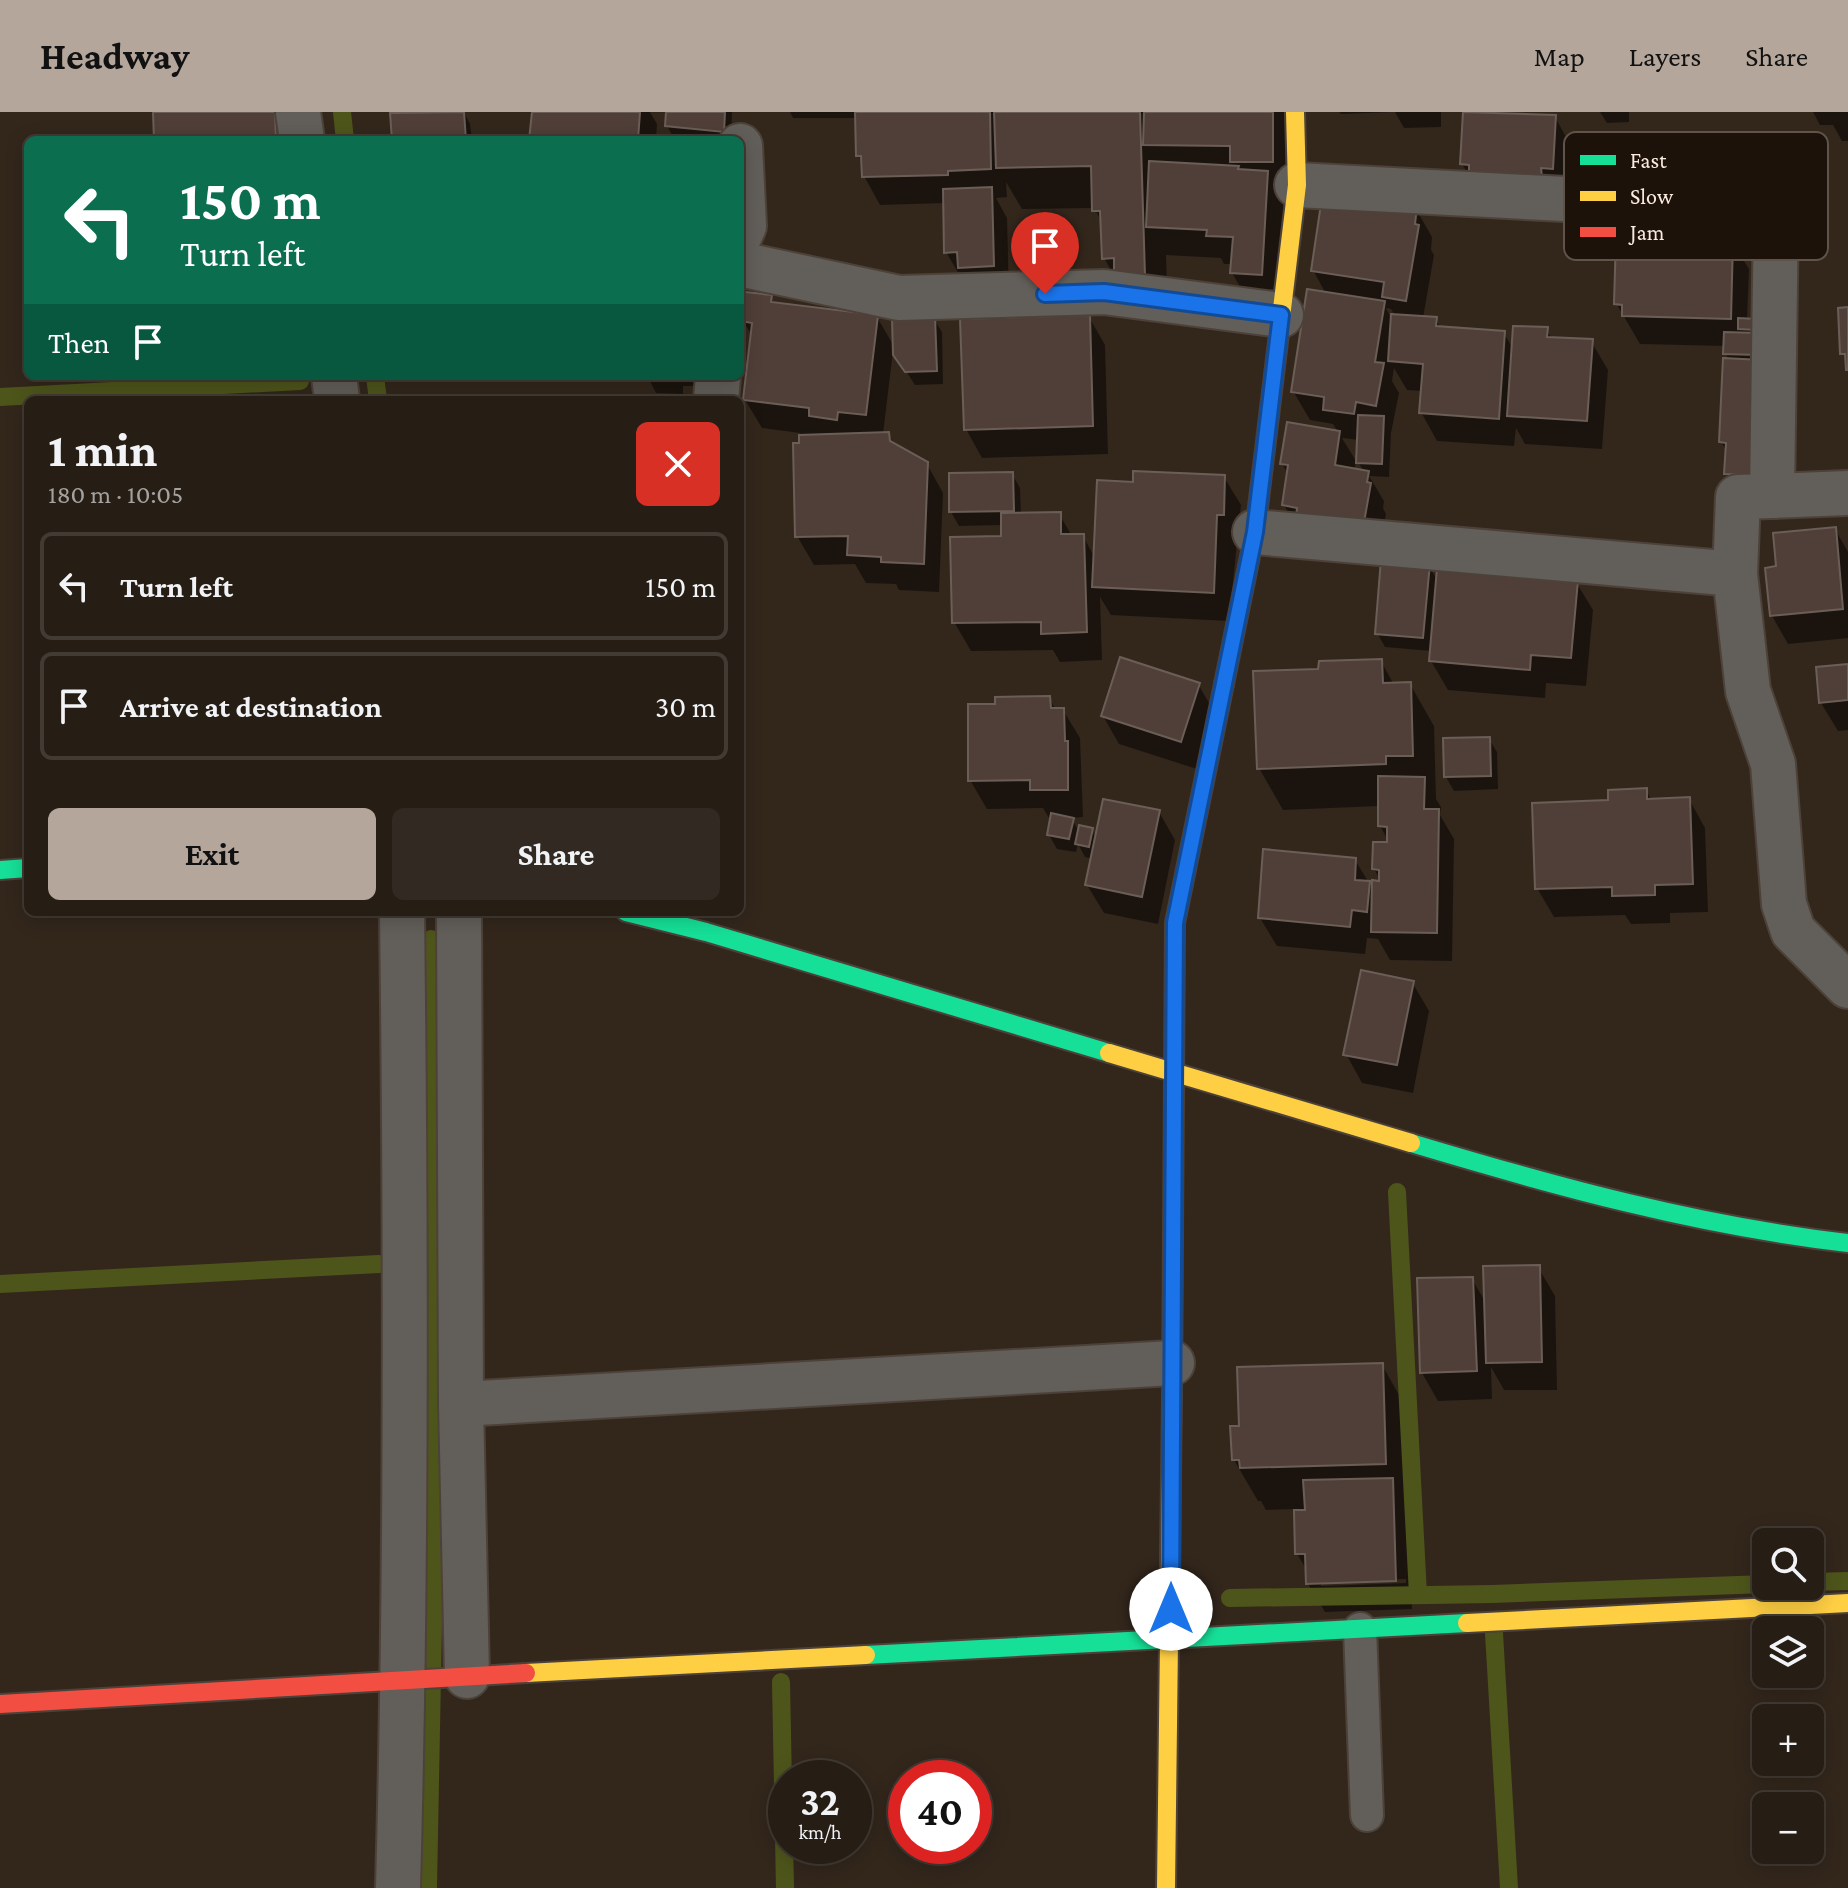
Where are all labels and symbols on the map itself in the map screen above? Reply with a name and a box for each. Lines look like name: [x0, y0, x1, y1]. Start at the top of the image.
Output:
legend: [1564, 132, 1828, 260]
text: Fast: [1630, 148, 1667, 173]
text: Slow: [1630, 184, 1674, 209]
pin: [1011, 212, 1079, 294]
text: Jam: [1628, 220, 1665, 245]
position arrow: [1129, 1567, 1213, 1651]
speed limit sign: 40: [888, 1760, 992, 1864]

